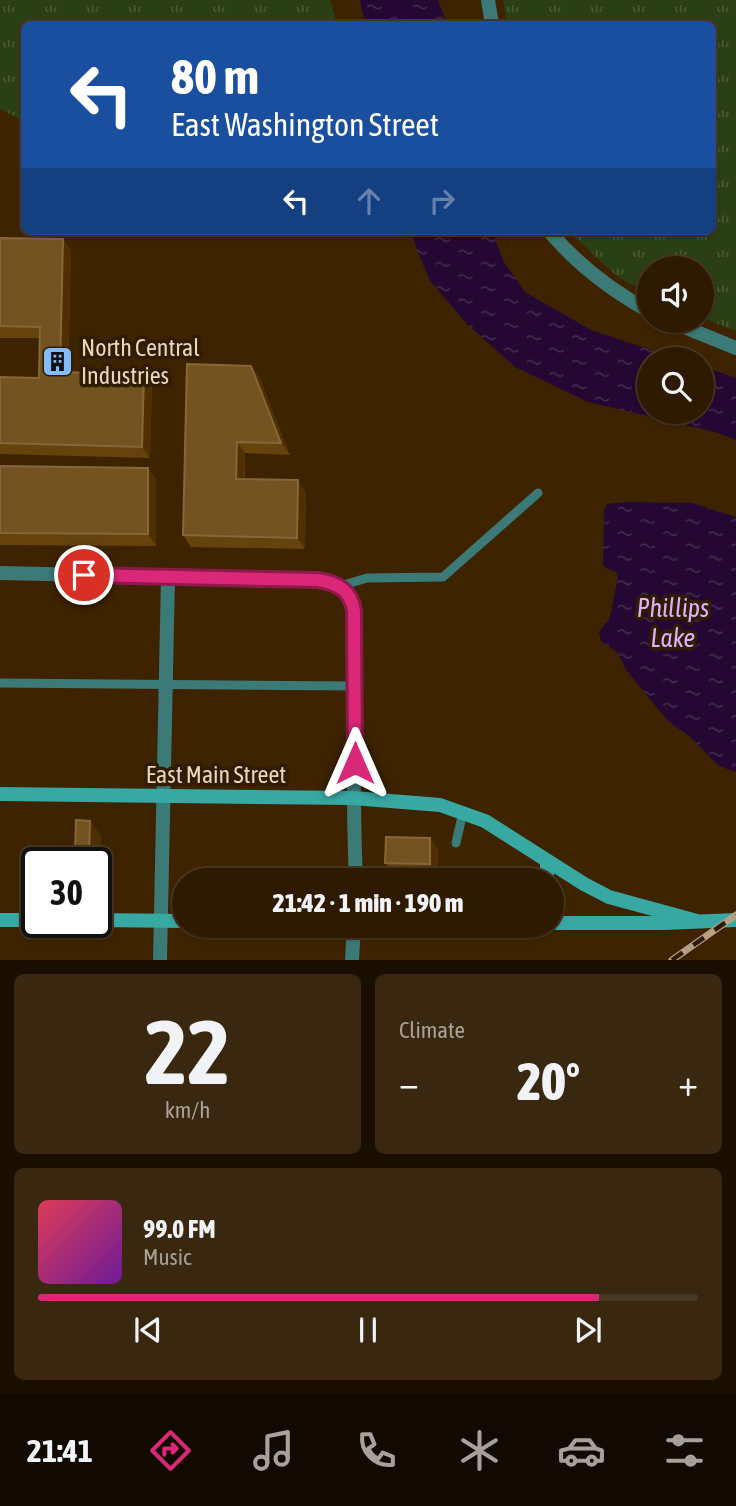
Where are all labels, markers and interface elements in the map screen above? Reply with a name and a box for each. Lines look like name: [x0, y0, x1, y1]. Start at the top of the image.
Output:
text: 80 m: [171, 48, 259, 104]
icon: left: [56, 49, 147, 140]
text: East Washington Street: [171, 106, 439, 143]
icon: left: [277, 182, 315, 220]
icon: ahead: [350, 182, 388, 220]
icon: right: [423, 182, 461, 220]
map controls: [637, 256, 714, 424]
button: sound: [637, 256, 714, 333]
place label: North Central Industries: [81, 334, 200, 389]
building icon: North Central Industries: [41, 344, 75, 378]
button: search: [637, 347, 714, 424]
pin: [54, 545, 114, 605]
icon: arrive: [65, 556, 103, 594]
water label: Phillips Lake: [637, 593, 709, 653]
position arrow: [318, 726, 392, 800]
street label: East Main Street: [146, 761, 286, 788]
speed limit sign: 30: [21, 847, 112, 938]
text: 21:42 · 1 min · 190 m: [273, 888, 463, 918]
text: 22: [145, 999, 230, 1103]
text: Climate: [399, 1017, 465, 1043]
text: 20°: [517, 1051, 580, 1111]
text: −: [399, 1061, 419, 1104]
text: +: [678, 1061, 698, 1104]
text: km/h: [165, 1097, 210, 1123]
text: 99.0 FM: [143, 1214, 216, 1244]
text: Music: [143, 1244, 191, 1270]
icon: previous: [129, 1311, 167, 1349]
icon: pause: [349, 1311, 387, 1349]
icon: next: [569, 1311, 607, 1349]
icon: directions: [146, 1426, 195, 1475]
icon: music: [249, 1426, 298, 1475]
icon: phone: [352, 1426, 401, 1475]
icon: climate: [455, 1426, 504, 1475]
icon: car: [557, 1426, 606, 1475]
icon: filters: [660, 1426, 709, 1475]
text: 21:41: [27, 1432, 93, 1469]

